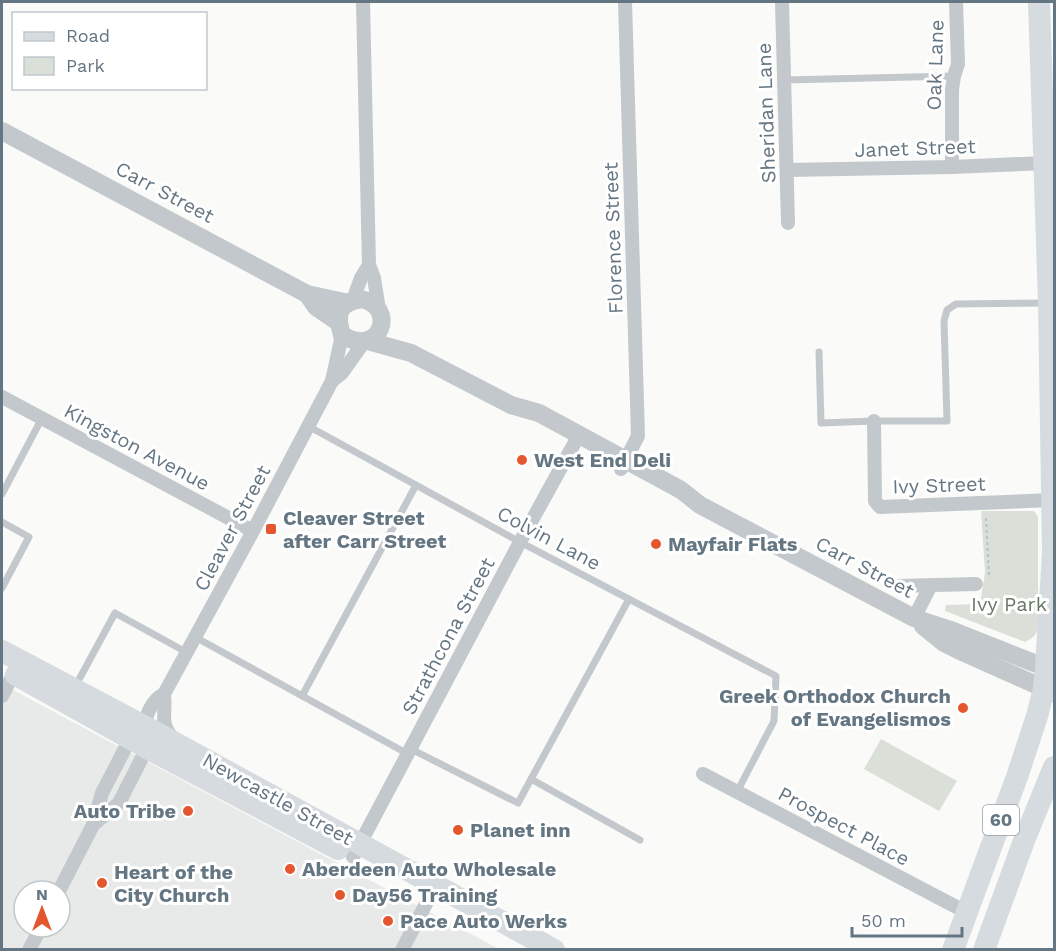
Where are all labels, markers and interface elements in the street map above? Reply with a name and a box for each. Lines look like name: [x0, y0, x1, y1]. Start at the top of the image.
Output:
legend: [12, 12, 207, 90]
street label: Oak Lane: [921, 19, 949, 111]
text: Road: [66, 25, 110, 46]
street label: Sheridan Lane: [752, 42, 780, 184]
text: Park: [66, 55, 105, 76]
street label: Janet Street: [854, 134, 977, 162]
street label: Carr Street: [112, 156, 219, 228]
street label: Florence Street: [598, 161, 628, 314]
street label: Kingston Avenue: [60, 398, 214, 496]
place label: West End Deli: [534, 448, 671, 472]
marker: West End Deli: [515, 453, 529, 467]
street label: Cleaver Street: [189, 460, 276, 595]
street label: Ivy Street: [892, 471, 987, 499]
street label: Colvin Lane: [493, 501, 605, 575]
place label: Cleaver Street after Carr Street: [283, 506, 446, 553]
marker: Cleaver Street after Carr Street: [264, 522, 278, 536]
street label: Carr Street: [812, 531, 919, 603]
place label: Mayfair Flats: [668, 532, 798, 556]
marker: Mayfair Flats: [649, 537, 663, 551]
street label: Strathcona Street: [397, 553, 500, 719]
park label: Ivy Park: [971, 592, 1047, 616]
place label: Greek Orthodox Church of Evangelismos: [719, 684, 951, 731]
marker: Greek Orthodox Church of Evangelismos: [956, 701, 970, 715]
street label: Newcastle Street: [199, 748, 358, 851]
street label: Prospect Place: [774, 781, 914, 871]
place label: Auto Tribe: [74, 799, 176, 823]
marker: Auto Tribe: [181, 804, 195, 818]
road number: 60: [983, 805, 1019, 835]
place label: Planet inn: [470, 818, 571, 842]
marker: Planet inn: [451, 823, 465, 837]
place label: Aberdeen Auto Wholesale: [302, 857, 556, 881]
place label: Heart of the City Church: [114, 860, 233, 907]
marker: Aberdeen Auto Wholesale: [283, 862, 297, 876]
marker: Heart of the City Church: [95, 876, 109, 890]
north arrow: [12, 879, 72, 939]
place label: Day56 Training: [352, 883, 498, 907]
text: N: [36, 885, 48, 904]
marker: Day56 Training: [333, 888, 347, 902]
scale bar: [852, 900, 962, 938]
place label: Pace Auto Werks: [400, 909, 567, 933]
text: 50 m: [861, 910, 906, 931]
marker: Pace Auto Werks: [381, 914, 395, 928]

